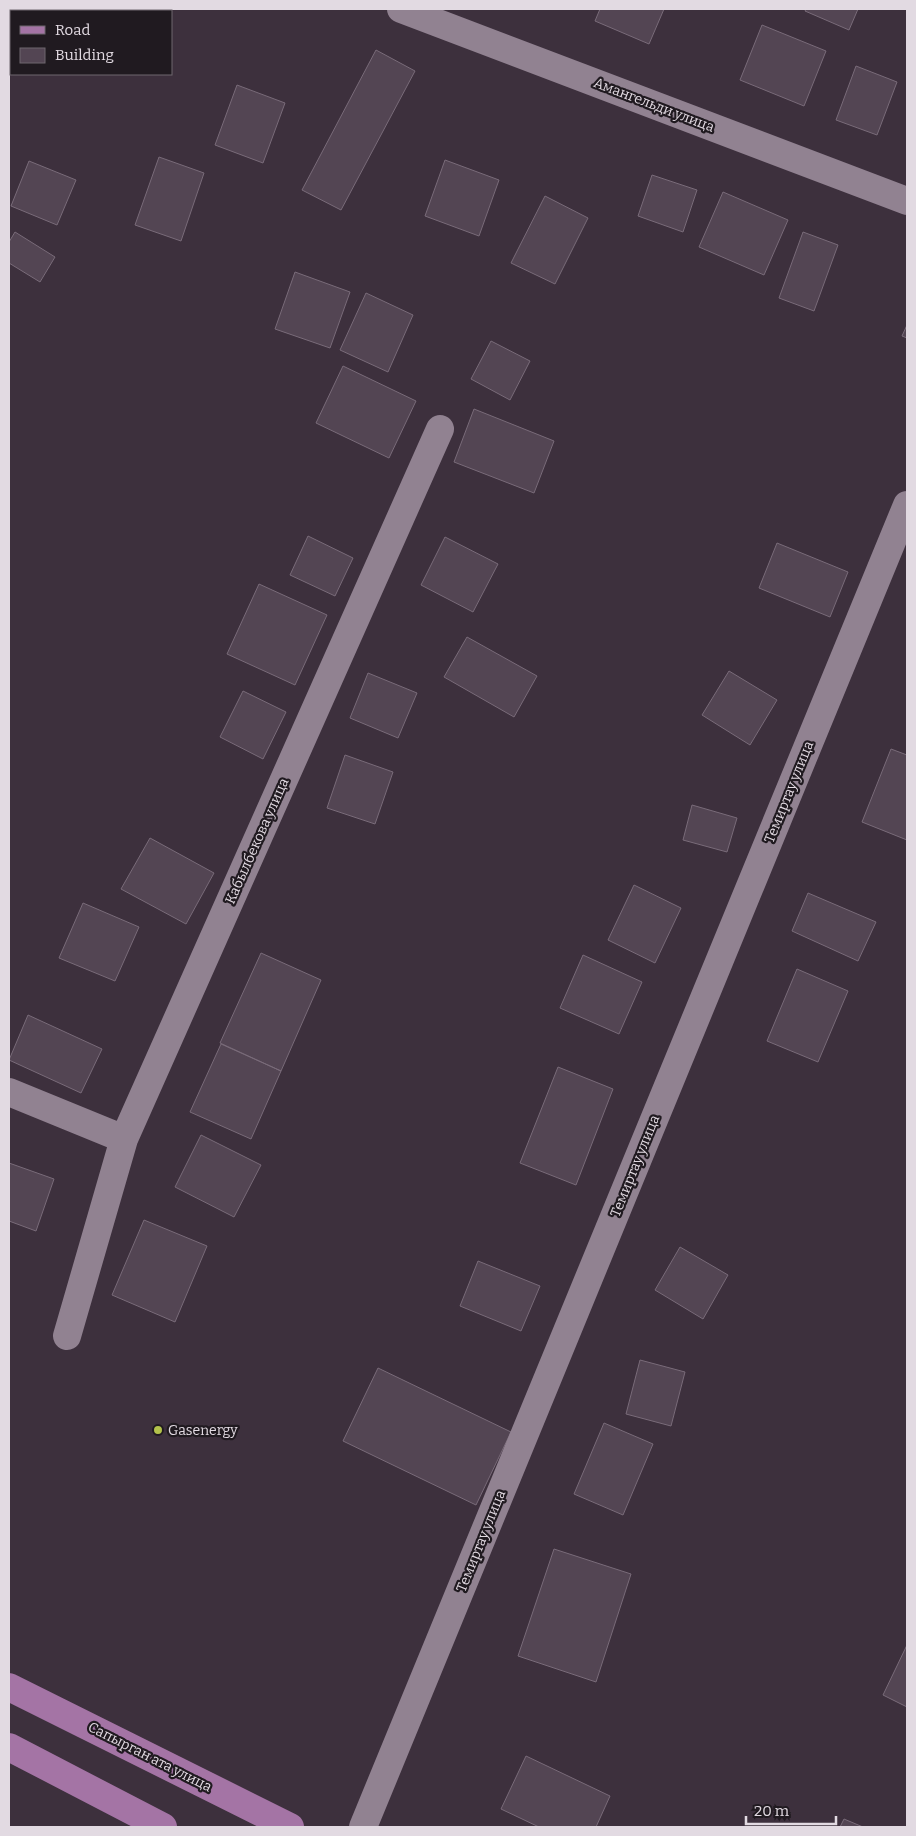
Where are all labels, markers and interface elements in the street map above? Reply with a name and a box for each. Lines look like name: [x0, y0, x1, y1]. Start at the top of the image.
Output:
legend: [10, 10, 172, 75]
text: Road: [55, 21, 90, 39]
text: Building: [55, 46, 114, 64]
street label: Амангельди улица: [591, 74, 717, 136]
street label: Темиртау улица: [761, 738, 817, 845]
street label: Кабылбекова улица: [222, 775, 293, 907]
street label: Темиртау улица: [607, 1112, 663, 1219]
place label: Gasenergy: [168, 1422, 238, 1439]
marker: Gasenergy: [152, 1424, 164, 1436]
street label: Темиртау улица: [453, 1487, 509, 1594]
street label: Сапырган ата улица: [85, 1718, 215, 1796]
scale bar: [746, 1794, 836, 1826]
text: 20 m: [754, 1802, 790, 1820]

